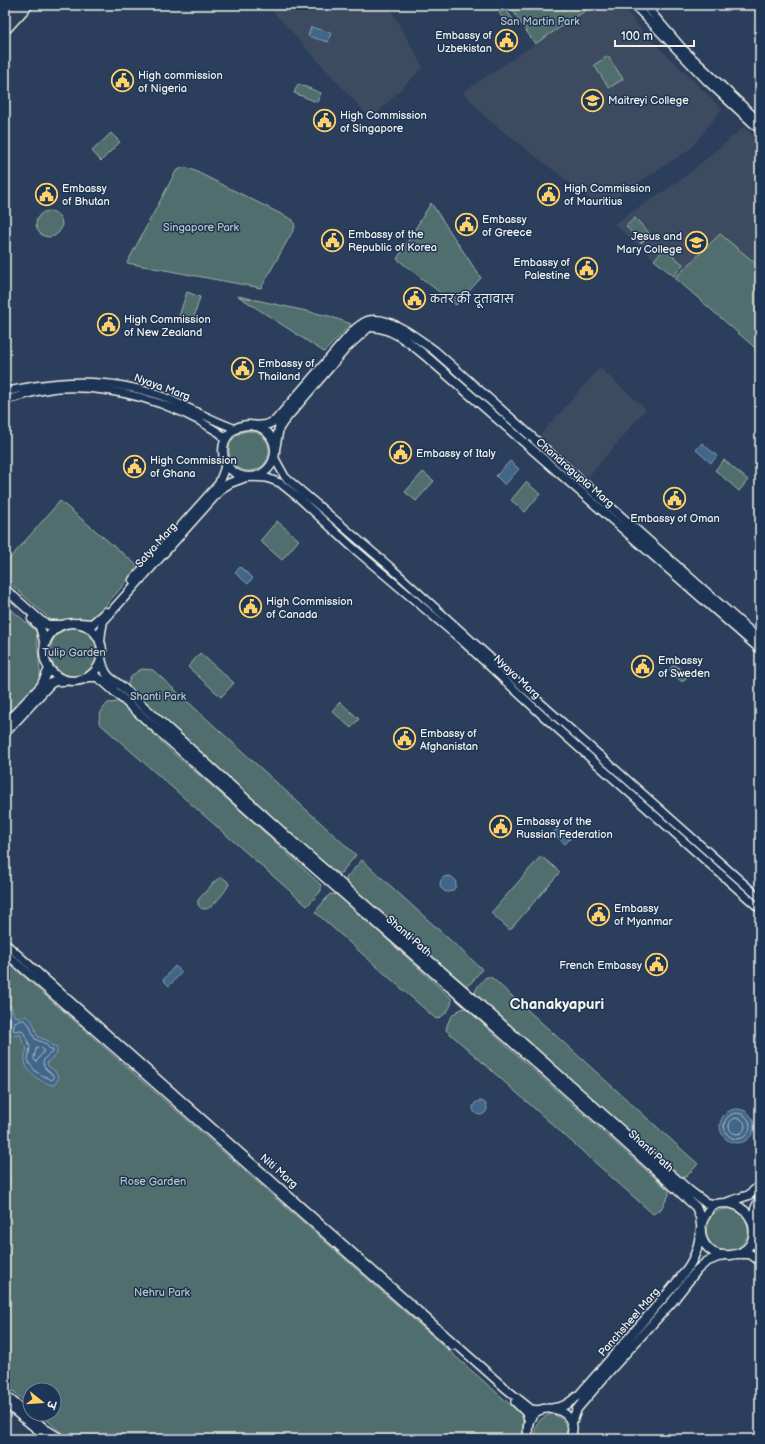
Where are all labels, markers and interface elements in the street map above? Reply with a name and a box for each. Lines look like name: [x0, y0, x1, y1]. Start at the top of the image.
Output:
park label: San Martin Park: [500, 15, 580, 28]
scale bar: [615, 22, 694, 48]
public building icon: Embassy of Uzbekistan: [494, 28, 520, 54]
place label: Embassy of Uzbekistan: [435, 29, 493, 55]
text: 100 m: [621, 29, 653, 44]
public building icon: High commission of Nigeria: [110, 68, 136, 94]
place label: High commission of Nigeria: [138, 69, 223, 95]
school or university icon: Maitreyi College: [579, 87, 605, 113]
place label: Maitreyi College: [608, 94, 689, 107]
public building icon: High Commission of Singapore: [312, 108, 338, 134]
place label: High Commission of Singapore: [340, 109, 427, 135]
public building icon: Embassy of Bhutan: [33, 181, 59, 207]
public building icon: High Commission of Mauritius: [535, 181, 561, 207]
place label: Embassy of Bhutan: [62, 182, 110, 208]
place label: High Commission of Mauritius: [564, 182, 651, 208]
public building icon: Embassy of Greece: [453, 212, 479, 238]
place label: Embassy of Greece: [482, 213, 532, 239]
park label: Singapore Park: [163, 221, 240, 234]
public building icon: Embassy of the Republic of Korea: [320, 227, 346, 253]
place label: Embassy of the Republic of Korea: [348, 228, 437, 254]
school or university icon: Jesus and Mary College: [684, 229, 710, 255]
place label: Jesus and Mary College: [616, 230, 682, 256]
public building icon: Embassy of Palestine: [573, 255, 599, 281]
place label: Embassy of Palestine: [513, 256, 571, 282]
public building icon: कतर की दूतावास: [401, 286, 427, 312]
place label: कतर की दूतावास: [429, 291, 515, 309]
public building icon: High Commission of New Zealand: [96, 312, 122, 338]
place label: High Commission of New Zealand: [124, 313, 211, 339]
public building icon: Embassy of Thailand: [229, 356, 255, 382]
place label: Embassy of Thailand: [258, 357, 315, 383]
street label: Nyaya Marg: [132, 371, 192, 403]
street label: Chandragupta Marg: [533, 435, 617, 511]
public building icon: Embassy of Italy: [388, 440, 414, 466]
place label: Embassy of Italy: [416, 447, 496, 460]
public building icon: High Commission of Ghana: [121, 453, 147, 479]
place label: High Commission of Ghana: [150, 454, 237, 480]
public building icon: Embassy of Oman: [662, 485, 688, 511]
place label: Embassy of Oman: [630, 512, 720, 525]
street label: Satya Marg: [132, 520, 180, 570]
public building icon: High Commission of Canada: [238, 594, 264, 620]
place label: High Commission of Canada: [266, 595, 353, 621]
park label: Tulip Garden: [42, 646, 106, 659]
street label: Nyaya Marg: [491, 652, 543, 702]
public building icon: Embassy of Sweden: [629, 653, 655, 679]
place label: Embassy of Sweden: [658, 654, 710, 680]
park label: Shanti Park: [130, 690, 187, 703]
public building icon: Embassy of Afghanistan: [391, 726, 417, 752]
place label: Embassy of Afghanistan: [420, 727, 478, 753]
public building icon: Embassy of the Russian Federation: [488, 814, 514, 840]
place label: Embassy of the Russian Federation: [516, 815, 613, 841]
public building icon: Embassy of Myanmar: [586, 901, 612, 927]
place label: Embassy of Myanmar: [614, 902, 673, 928]
street label: Shanti Path: [384, 913, 434, 959]
public building icon: French Embassy: [644, 952, 670, 978]
place label: French Embassy: [559, 959, 642, 972]
district label: Chanakyapuri: [510, 995, 604, 1014]
street label: Shanti Path: [626, 1127, 676, 1175]
street label: Niti Marg: [258, 1151, 300, 1191]
park label: Rose Garden: [120, 1175, 186, 1188]
street label: Panchsheel Marg: [596, 1285, 662, 1359]
park label: Nehru Park: [134, 1286, 191, 1299]
north arrow: [22, 1382, 62, 1422]
text: उ: [43, 1398, 59, 1412]

